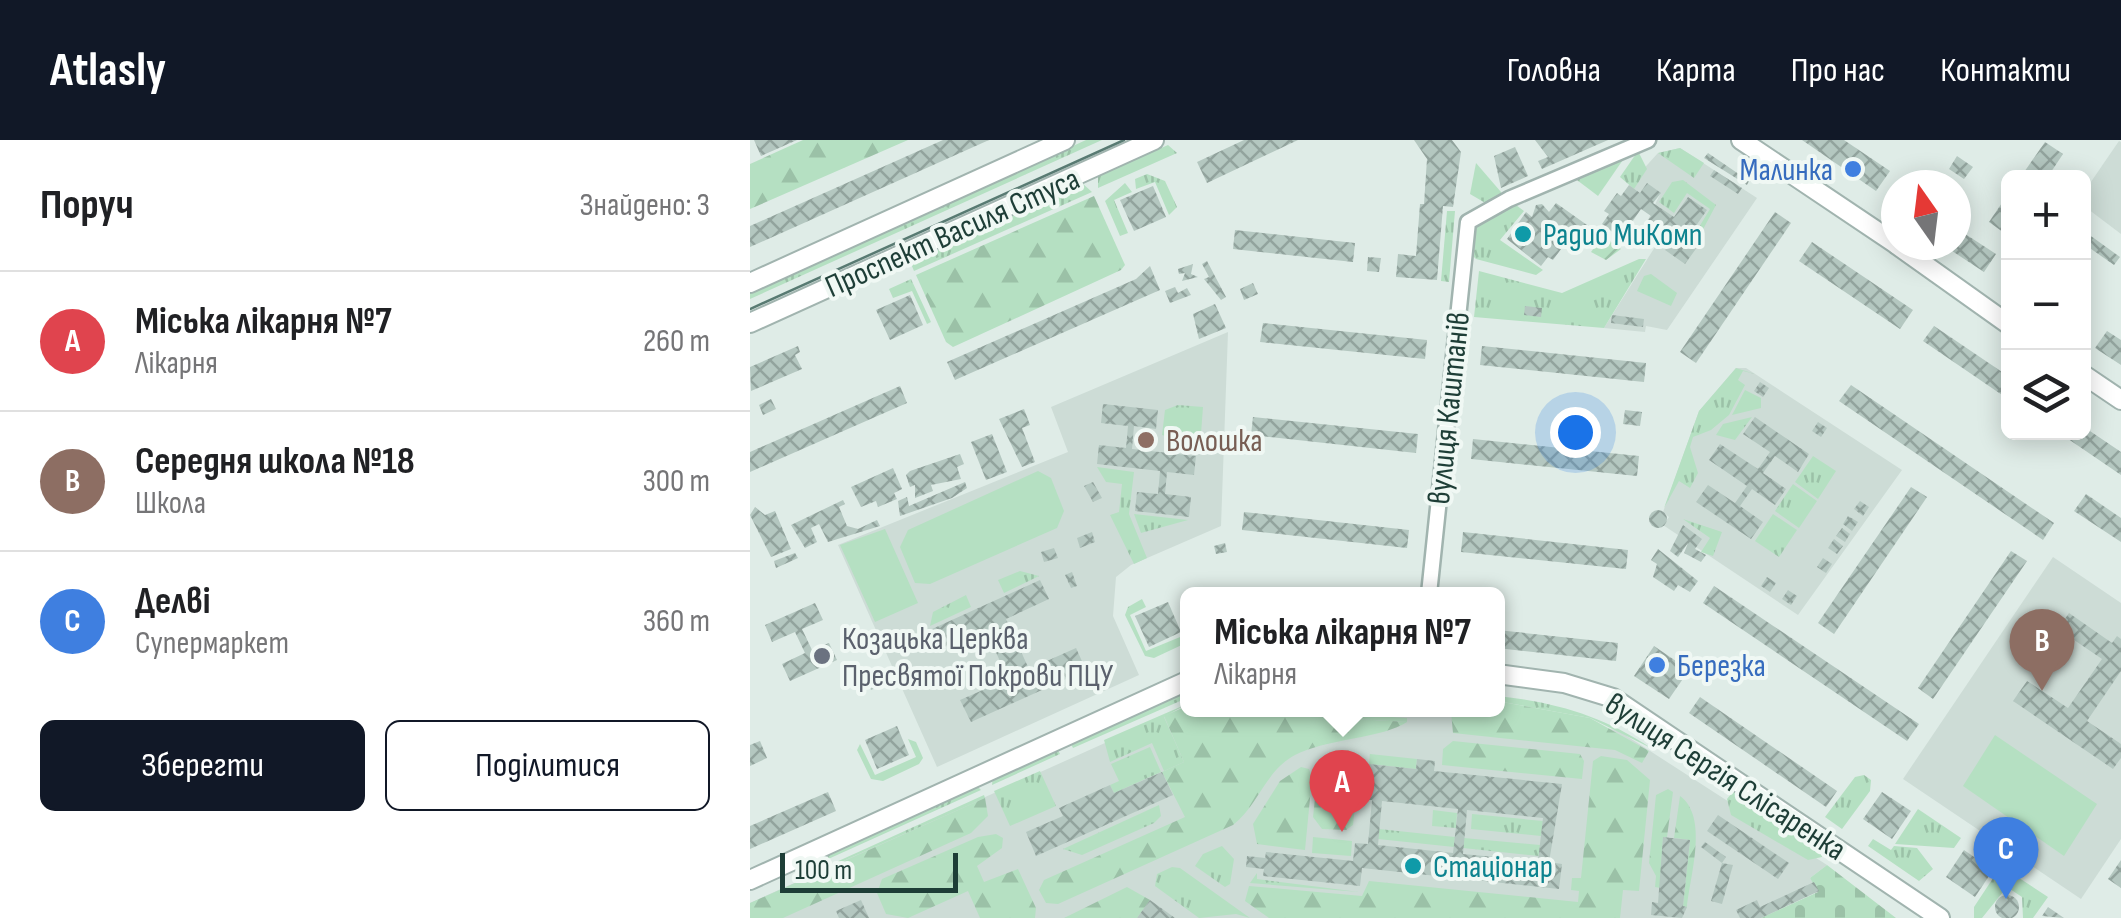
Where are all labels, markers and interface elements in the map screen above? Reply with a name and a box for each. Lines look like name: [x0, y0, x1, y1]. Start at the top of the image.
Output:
text: Atlasly: [50, 42, 166, 99]
text: Головна: [1507, 49, 1601, 92]
text: Карта: [1656, 49, 1736, 92]
text: Про нас: [1791, 49, 1885, 92]
text: Контакти: [1940, 49, 2071, 92]
place label: Малинка: [1740, 151, 1833, 190]
marker: Малинка: [1842, 158, 1864, 180]
street label: Проспект Василя Стуса: [819, 160, 1086, 307]
north arrow: [1881, 170, 1971, 260]
map controls: [2001, 170, 2091, 440]
button: +: [2001, 170, 2091, 260]
text: Поруч: [40, 180, 134, 231]
text: Знайдено: 3: [580, 186, 710, 225]
place label: Радио МиКомп: [1543, 216, 1703, 255]
marker: Радио МиКомп: [1512, 223, 1534, 245]
button: −: [2001, 260, 2091, 350]
text: Міська лікарня №7: [135, 299, 392, 344]
street label: вулиця Каштанів: [1420, 310, 1479, 506]
text: A: [65, 322, 80, 361]
text: 260 m: [643, 322, 710, 361]
text: Лікарня: [135, 344, 218, 383]
button: layers: [2001, 350, 2091, 440]
your location: [1550, 407, 1601, 458]
place label: Волошка: [1166, 422, 1263, 461]
marker: Волошка: [1135, 429, 1157, 451]
text: Середня школа №18: [135, 439, 415, 484]
text: B: [65, 462, 80, 501]
text: 300 m: [642, 462, 710, 501]
text: Школа: [135, 484, 206, 523]
text: Делві: [135, 579, 210, 624]
popup: [1180, 587, 1505, 717]
text: C: [64, 602, 81, 641]
text: 360 m: [643, 602, 710, 641]
pin: B: [2010, 608, 2074, 691]
text: Міська лікарня №7: [1214, 610, 1471, 655]
place label: Козацька Церква Пресвятої Покрови ПЦУ: [842, 620, 1114, 696]
text: Супермаркет: [135, 624, 289, 663]
marker: Козацька Церква Пресвятої Покрови ПЦУ: [811, 645, 833, 667]
place label: Березка: [1677, 647, 1766, 686]
marker: Березка: [1646, 654, 1668, 676]
text: Лікарня: [1214, 655, 1297, 694]
street label: вулиця Сергія Слісаренка: [1598, 685, 1853, 870]
button: Зберегти: [40, 720, 365, 811]
button: Поділитися: [385, 720, 710, 811]
pin: A: [1310, 750, 1374, 832]
pin: C: [1974, 816, 2038, 899]
scale bar: [780, 848, 958, 892]
place label: Стаціонар: [1433, 848, 1553, 887]
text: 100 m: [795, 854, 852, 887]
marker: Стаціонар: [1402, 855, 1424, 877]

